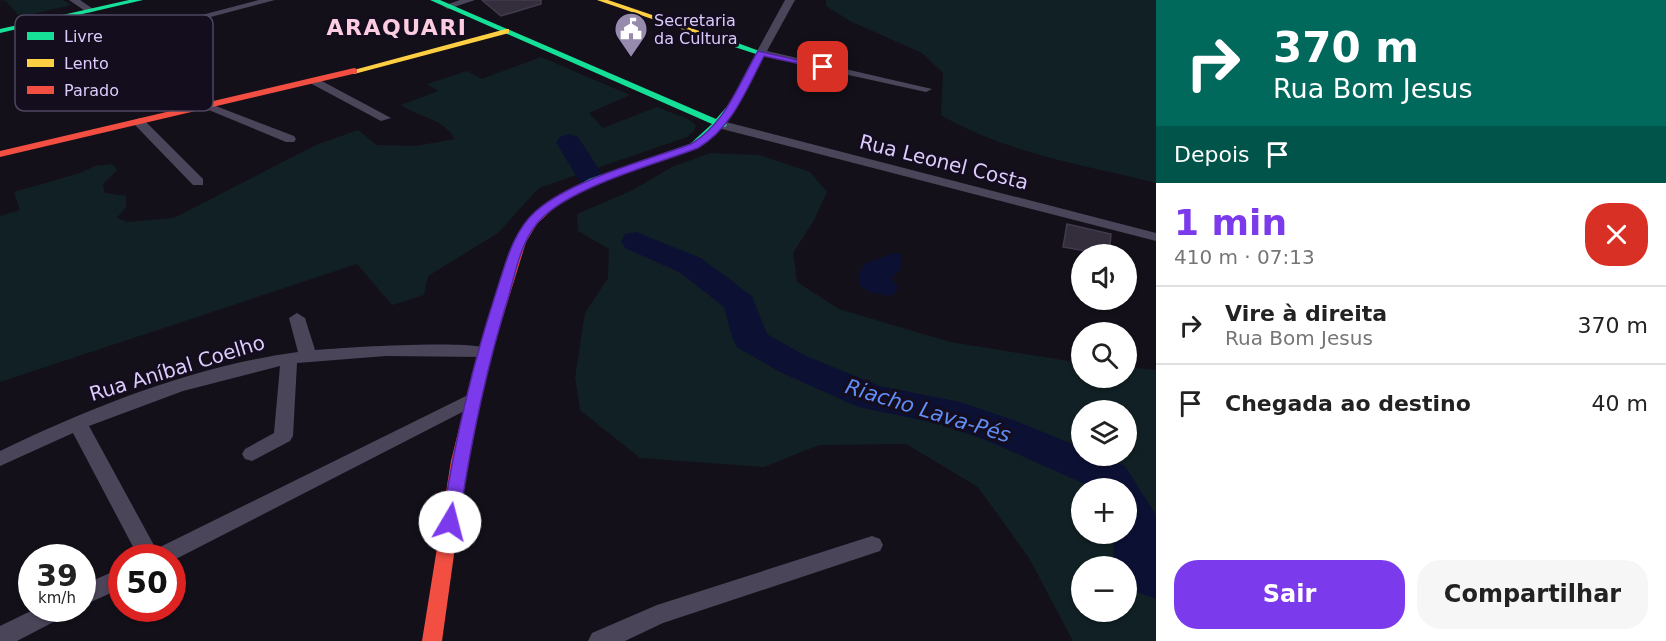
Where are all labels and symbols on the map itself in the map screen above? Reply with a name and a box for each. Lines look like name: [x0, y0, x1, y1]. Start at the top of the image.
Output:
public building icon: Secretaria da Cultura: [613, 11, 649, 58]
place label: Secretaria da Cultura: [654, 11, 738, 48]
legend: [15, 15, 213, 111]
district label: ARAQUARI: [326, 15, 468, 40]
text: Livre: [64, 27, 103, 46]
pin: [797, 41, 848, 92]
text: Lento: [64, 54, 109, 73]
text: Parado: [64, 81, 119, 100]
street label: Rua Leonel Costa: [857, 129, 1031, 195]
street label: Rua Aníbal Coelho: [86, 330, 268, 406]
water label: Riacho Lava-Pés: [842, 374, 1014, 448]
position arrow: [418, 490, 482, 554]
speed limit sign: 50: [108, 544, 186, 622]

